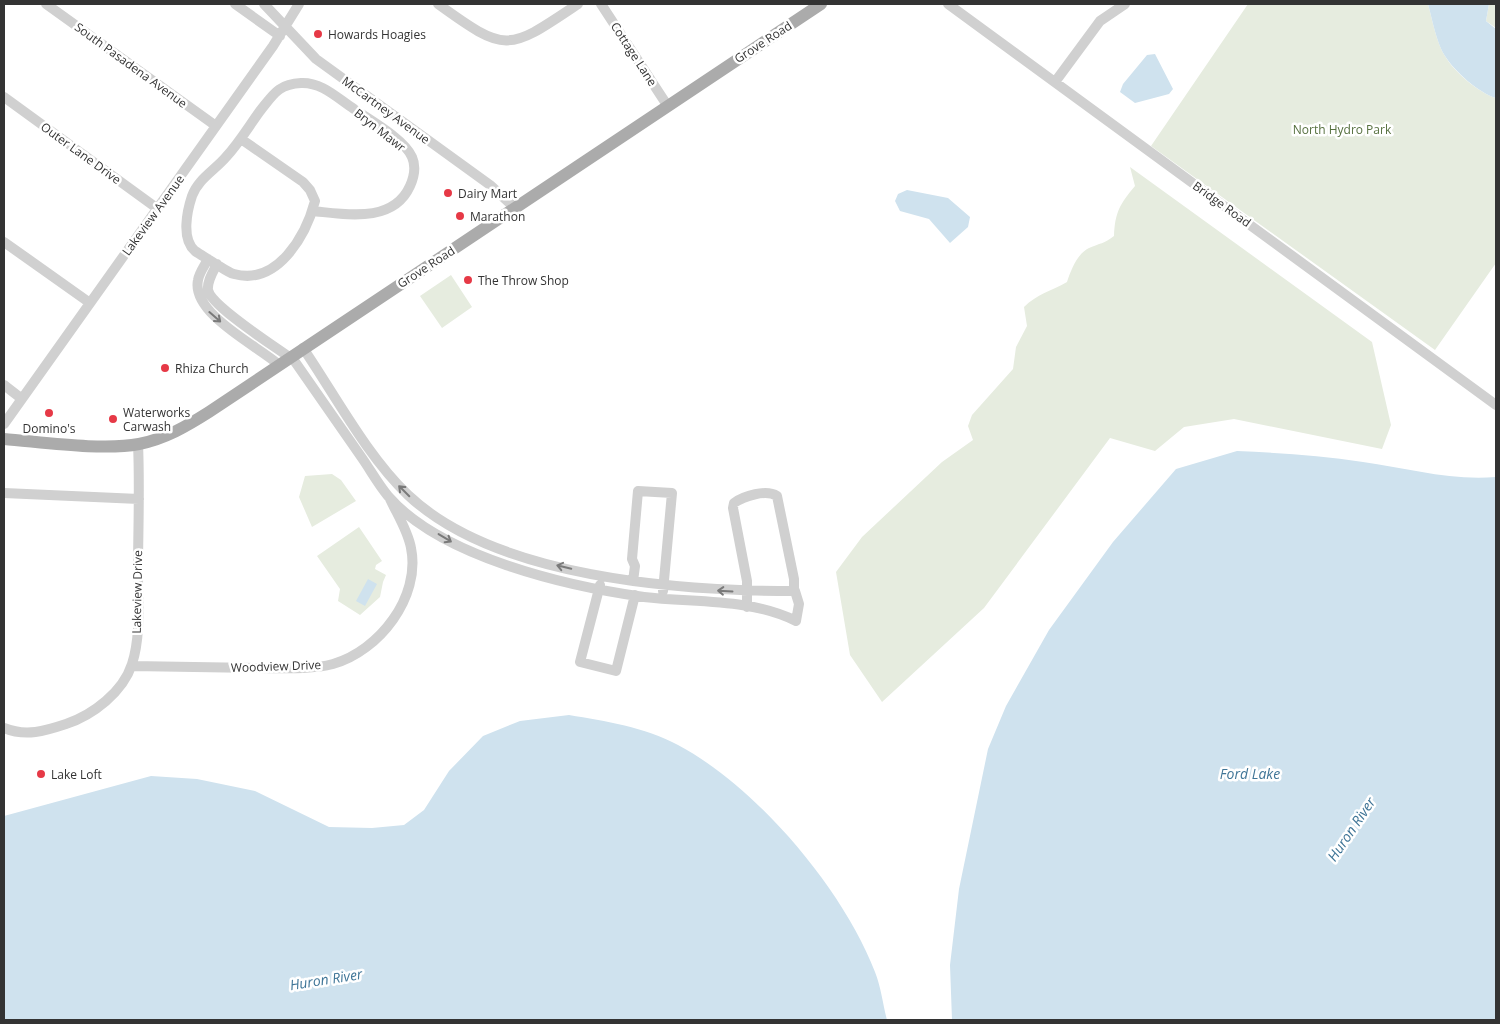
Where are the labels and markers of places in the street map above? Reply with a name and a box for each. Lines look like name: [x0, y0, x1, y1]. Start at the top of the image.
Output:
place label: Howards Hoagies: [328, 26, 426, 43]
marker: Howards Hoagies: [312, 28, 324, 40]
place label: Dairy Mart: [458, 185, 517, 202]
marker: Dairy Mart: [442, 187, 454, 199]
place label: Marathon: [470, 208, 525, 225]
marker: Marathon: [454, 210, 466, 222]
place label: The Throw Shop: [478, 272, 569, 289]
marker: The Throw Shop: [462, 274, 474, 286]
place label: Rhiza Church: [175, 360, 249, 377]
marker: Rhiza Church: [159, 362, 171, 374]
place label: Waterworks Carwash: [123, 404, 190, 435]
marker: Domino's: [43, 407, 55, 419]
marker: Waterworks Carwash: [107, 413, 119, 425]
place label: Domino's: [23, 420, 76, 437]
place label: Lake Loft: [51, 766, 102, 783]
marker: Lake Loft: [35, 768, 47, 780]

